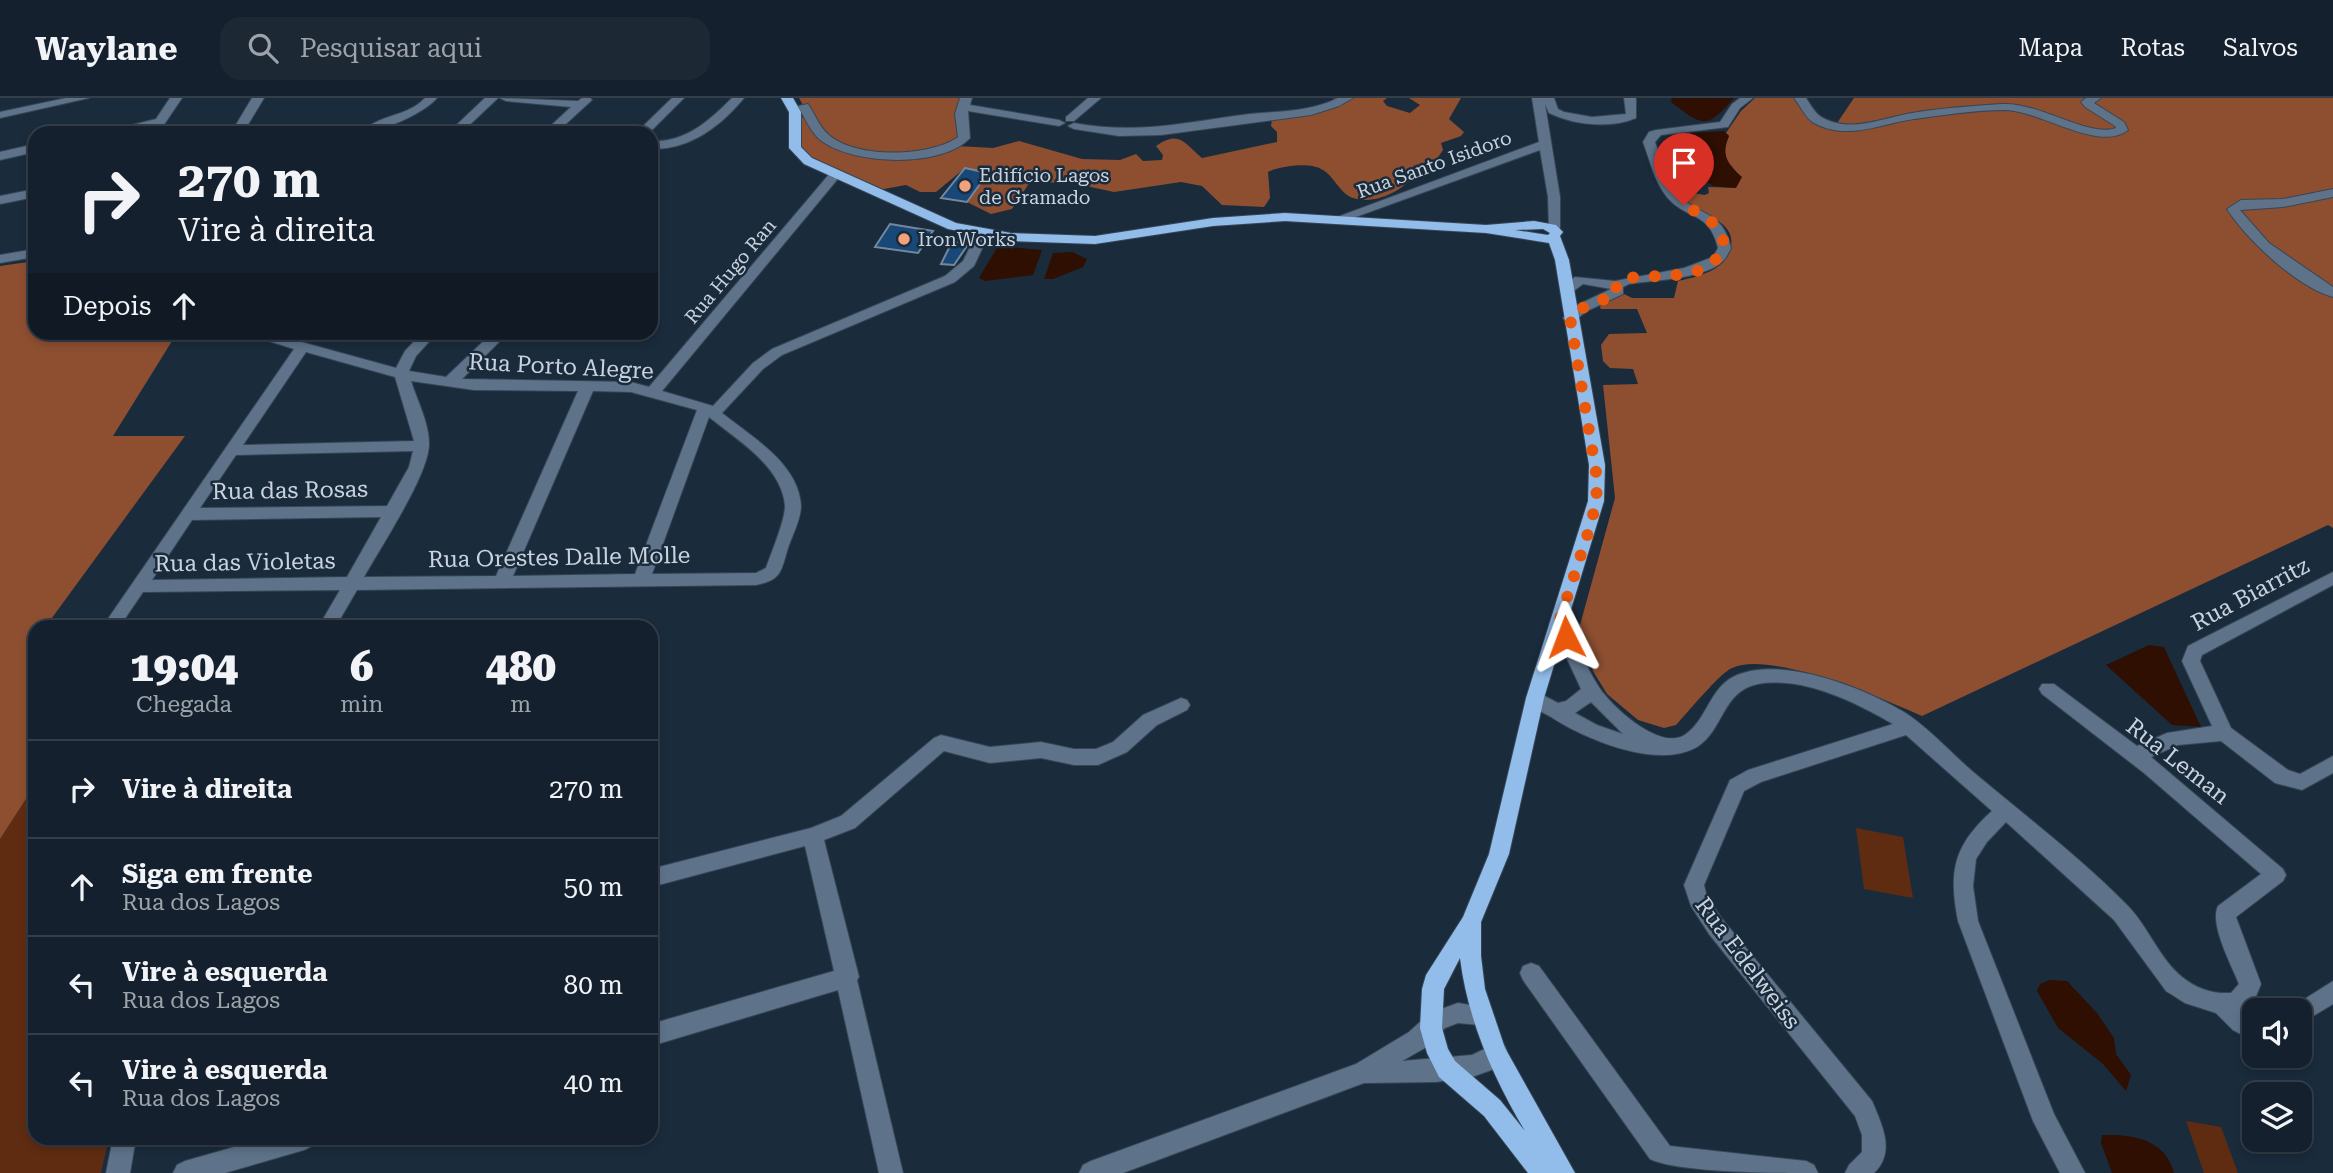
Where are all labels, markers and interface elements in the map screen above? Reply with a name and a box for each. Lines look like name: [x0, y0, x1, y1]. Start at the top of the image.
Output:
search box: [220, 17, 710, 80]
text: Waylane: [35, 29, 178, 68]
icon: search: [244, 29, 282, 67]
text: Pesquisar aqui: [300, 33, 482, 63]
text: Mapa: [2019, 34, 2083, 62]
text: Rotas: [2121, 34, 2185, 62]
text: Salvos: [2223, 34, 2298, 62]
street label: Rua Santo Isidoro: [1354, 126, 1515, 203]
pin: [1654, 133, 1714, 205]
icon: arrive: [1665, 144, 1703, 182]
text: 270 m: [178, 152, 320, 209]
icon: right: [63, 154, 154, 245]
place label: Edifício Lagos de Gramado: [979, 164, 1109, 209]
marker: Edifício Lagos de Gramado: [957, 178, 973, 194]
text: Vire à direita: [178, 211, 375, 249]
street label: Rua Hugo Ran: [680, 214, 781, 328]
place label: IronWorks: [918, 228, 1016, 251]
marker: IronWorks: [896, 231, 912, 247]
icon: ahead: [165, 287, 203, 325]
text: Depois: [63, 291, 151, 321]
street label: Rua Porto Alegre: [468, 348, 654, 385]
street label: Rua das Rosas: [212, 476, 368, 505]
street label: Rua Orestes Dalle Molle: [428, 542, 690, 573]
street label: Rua das Violetas: [154, 547, 336, 578]
street label: Rua Biarritz: [2187, 552, 2314, 637]
position arrow: [1529, 600, 1603, 674]
text: 19:04: [130, 642, 238, 691]
text: 6: [350, 642, 374, 691]
text: 480: [485, 642, 556, 691]
text: Chegada: [136, 691, 232, 718]
text: min: [340, 691, 383, 718]
text: m: [510, 691, 531, 718]
street label: Rua Leman: [2121, 713, 2235, 810]
icon: right: [63, 770, 101, 808]
text: Vire à direita: [122, 774, 292, 804]
text: 270 m: [549, 774, 623, 804]
text: Siga em frente: [122, 859, 312, 889]
icon: ahead: [63, 868, 101, 906]
text: 50 m: [564, 872, 623, 902]
text: Rua dos Lagos: [122, 889, 280, 916]
street label: Rua Edelweiss: [1689, 892, 1806, 1034]
text: Vire à esquerda: [122, 957, 327, 987]
icon: left: [63, 966, 101, 1004]
text: 80 m: [564, 970, 623, 1000]
text: Rua dos Lagos: [122, 987, 280, 1014]
map controls: [2242, 998, 2312, 1152]
button: sound: [2242, 998, 2312, 1068]
text: Vire à esquerda: [122, 1055, 327, 1085]
icon: left: [63, 1064, 101, 1102]
text: 40 m: [564, 1068, 623, 1098]
button: layers: [2242, 1082, 2312, 1152]
text: Rua dos Lagos: [122, 1085, 280, 1112]

